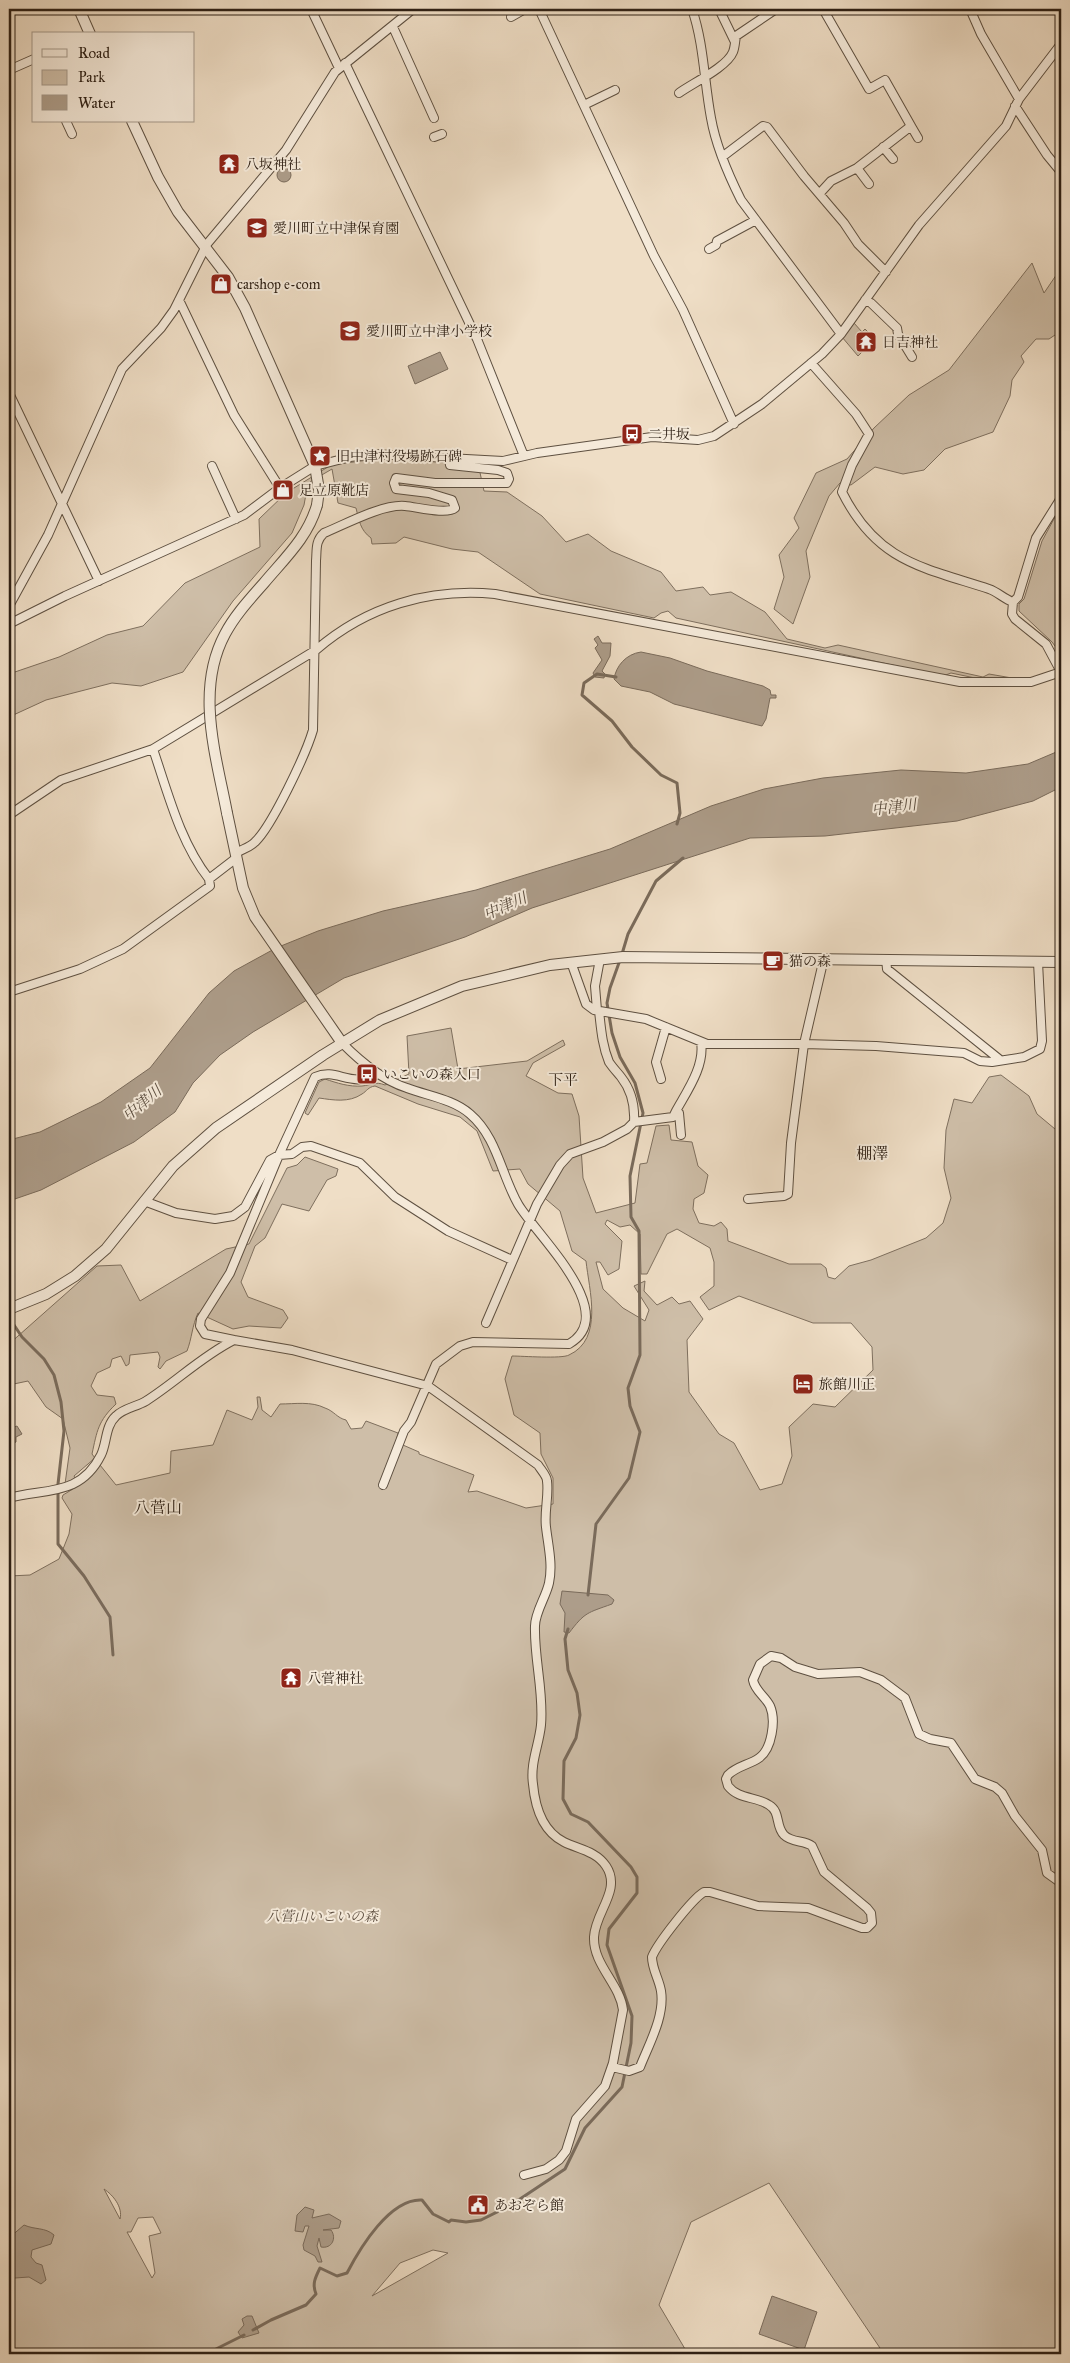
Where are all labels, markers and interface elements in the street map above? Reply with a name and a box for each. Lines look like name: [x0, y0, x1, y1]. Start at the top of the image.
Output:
legend: [32, 32, 195, 122]
text: Road: [78, 44, 110, 62]
text: Park: [78, 68, 105, 86]
text: Water: [78, 94, 115, 112]
temple icon: 八坂神社: [217, 152, 241, 176]
place label: 八坂神社: [245, 156, 301, 173]
school or university icon: 愛川町立中津保育園: [245, 216, 269, 240]
place label: 愛川町立中津保育園: [273, 220, 399, 237]
shop icon: carshop e-com: [209, 272, 233, 296]
place label: carshop e-com: [237, 276, 321, 293]
school or university icon: 愛川町立中津小学校: [338, 319, 362, 343]
place label: 愛川町立中津小学校: [366, 323, 492, 340]
temple icon: 日吉神社: [854, 330, 878, 354]
place label: 日吉神社: [882, 334, 938, 351]
bus stop icon: 二井坂: [620, 422, 644, 446]
place label: 二井坂: [648, 426, 690, 443]
place icon: 旧中津村役場跡石碑: [308, 444, 332, 468]
place label: 旧中津村役場跡石碑: [336, 448, 462, 465]
shop icon: 足立原靴店: [271, 478, 295, 502]
place label: 足立原靴店: [299, 482, 369, 499]
water label: 中津川: [871, 795, 919, 819]
water label: 中津川: [481, 888, 531, 923]
cafe icon: 猫の森: [761, 949, 785, 973]
place label: 猫の森: [789, 953, 831, 970]
bus stop icon: いこいの森入口: [355, 1062, 379, 1086]
place label: いこいの森入口: [383, 1066, 481, 1083]
district label: 下平: [548, 1071, 578, 1089]
water label: 中津川: [119, 1080, 167, 1124]
district label: 棚澤: [856, 1144, 888, 1163]
hotel icon: 旅館川正: [791, 1372, 815, 1396]
place label: 旅館川正: [819, 1376, 875, 1393]
district label: 八菅山: [134, 1498, 182, 1517]
temple icon: 八菅神社: [279, 1666, 303, 1690]
place label: 八菅神社: [307, 1670, 363, 1687]
park label: 八菅山いこいの森: [266, 1908, 380, 1925]
public building icon: あおぞら館: [466, 2193, 490, 2217]
place label: あおぞら館: [494, 2197, 564, 2214]

